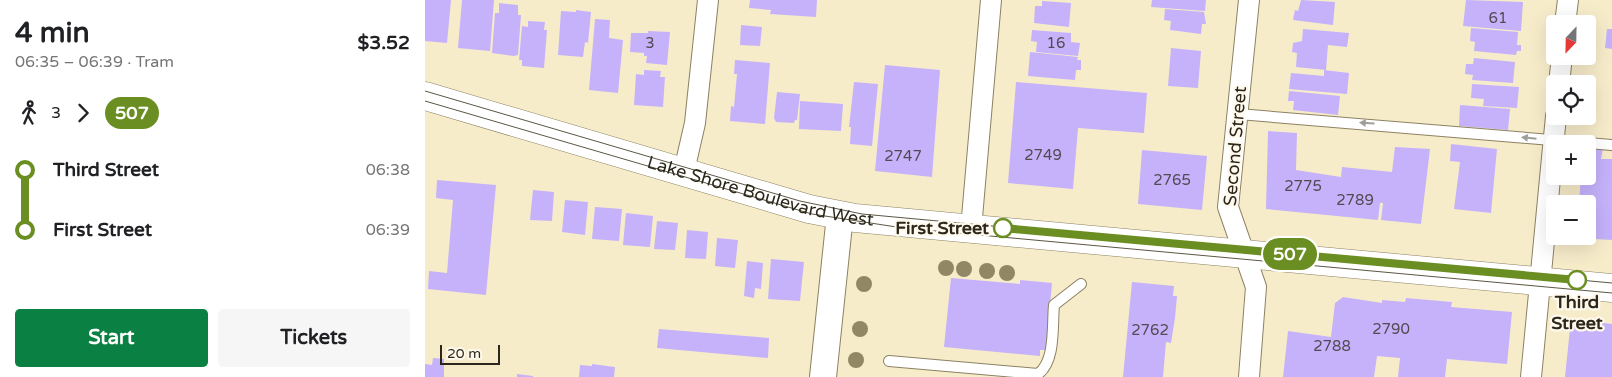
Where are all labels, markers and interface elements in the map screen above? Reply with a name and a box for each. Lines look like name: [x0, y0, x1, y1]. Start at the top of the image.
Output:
house number: 61: [1489, 9, 1507, 27]
north arrow: [1546, 15, 1596, 65]
map controls: [1546, 15, 1596, 245]
text: 4 min: [15, 16, 90, 50]
text: $3.52: [358, 32, 410, 54]
house number: 3: [645, 34, 655, 52]
house number: 16: [1047, 34, 1065, 52]
text: 06:35 – 06:39 · Tram: [15, 52, 174, 72]
button: locate: [1546, 75, 1596, 125]
street label: Second Street: [1219, 85, 1251, 207]
icon: walk: [15, 99, 43, 127]
icon: forward: [69, 99, 97, 127]
text: 507: [115, 102, 149, 124]
text: 3: [51, 103, 61, 123]
one-way arrow: [1358, 119, 1374, 127]
one-way arrow: [1520, 134, 1536, 142]
button: +: [1546, 135, 1596, 185]
house number: 2749: [1024, 146, 1062, 164]
house number: 2747: [884, 147, 922, 165]
street label: Lake Shore Boulevard West: [645, 151, 875, 231]
text: Third Street: [53, 159, 159, 181]
text: 06:38: [366, 160, 410, 180]
house number: 2765: [1153, 171, 1191, 189]
house number: 2775: [1284, 177, 1322, 195]
house number: 2789: [1336, 191, 1374, 209]
button: −: [1546, 195, 1596, 245]
place label: First Street: [895, 217, 989, 239]
marker: First Street: [993, 218, 1013, 238]
text: First Street: [53, 219, 152, 241]
text: 06:39: [366, 220, 410, 240]
line badge: 507: [1261, 238, 1319, 270]
text: 507: [1273, 243, 1307, 265]
marker: Third Street: [1567, 270, 1587, 290]
place label: Third Street: [1551, 291, 1603, 334]
button: Start: [15, 309, 208, 367]
button: Tickets: [218, 309, 410, 367]
house number: 2790: [1372, 320, 1410, 338]
house number: 2762: [1131, 321, 1169, 339]
house number: 2788: [1313, 337, 1351, 355]
scale bar: [440, 342, 500, 365]
text: 20 m: [447, 345, 481, 362]

